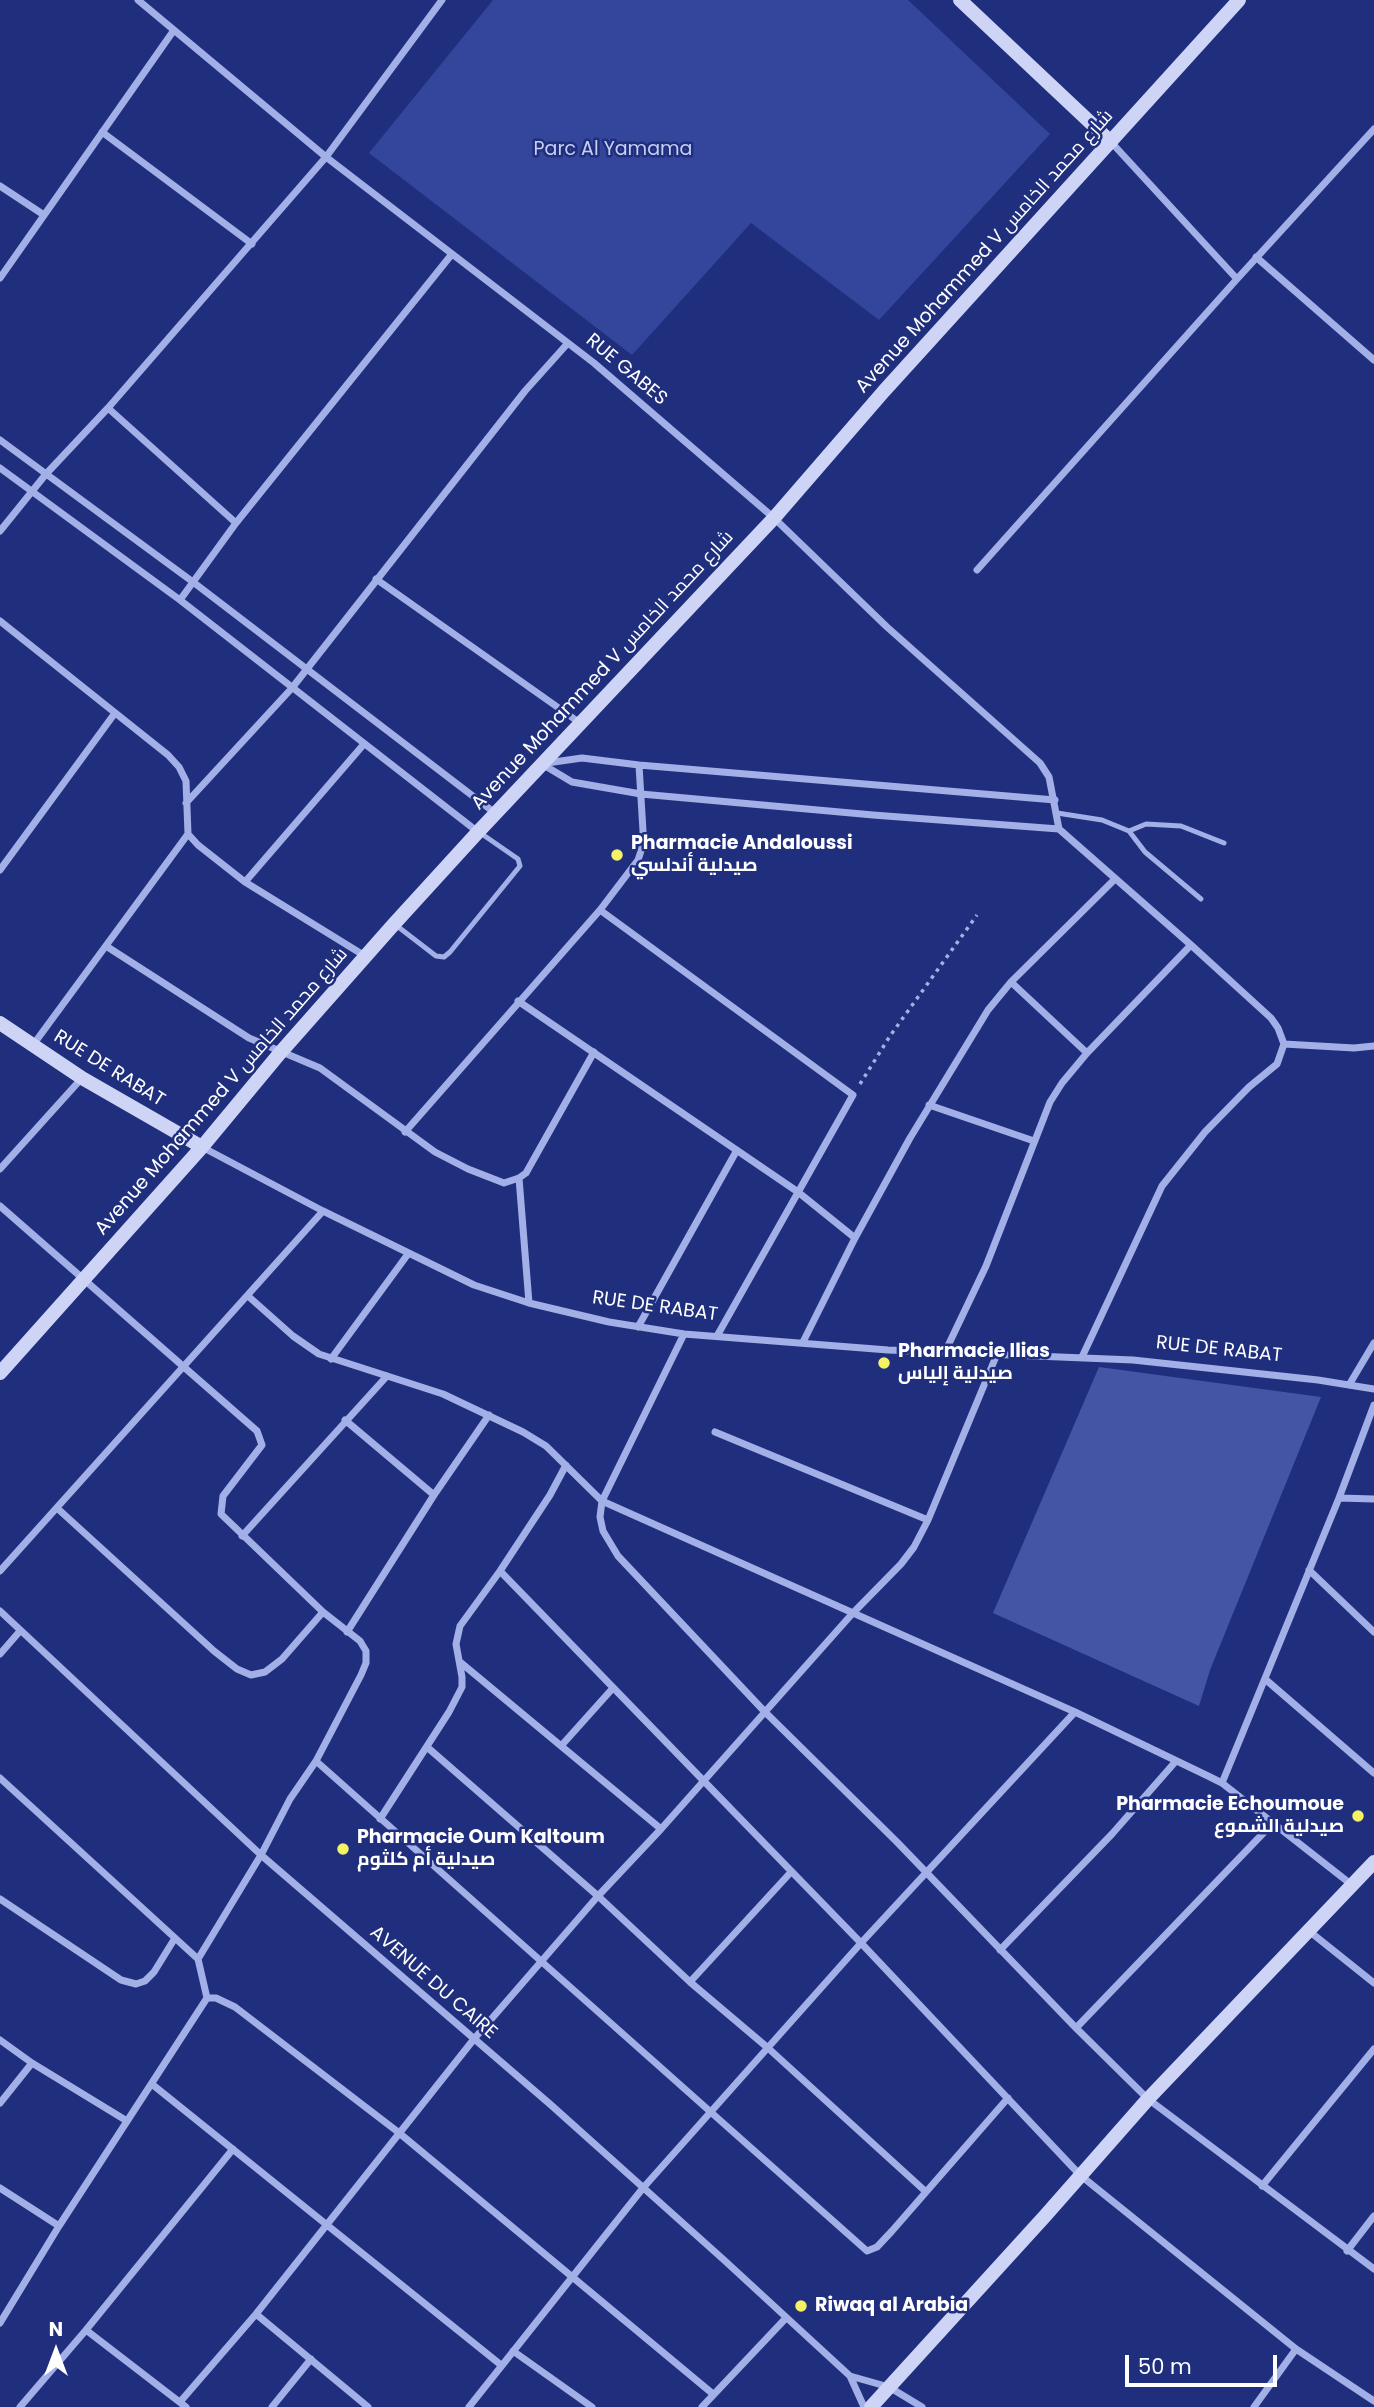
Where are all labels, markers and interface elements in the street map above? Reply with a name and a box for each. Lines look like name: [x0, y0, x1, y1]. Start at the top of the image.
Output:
street label: Avenue Mohammed V شارع محمد الخامس: [852, 106, 1118, 398]
park label: Parc Al Yamama: [534, 139, 692, 161]
street label: RUE GABES: [581, 329, 671, 411]
street label: Avenue Mohammed V شارع محمد الخامس: [467, 527, 739, 815]
place label: Pharmacie Andaloussi صيدلية أندلسي: [631, 833, 852, 877]
marker: Pharmacie Andaloussi صيدلية أندلسي: [609, 847, 625, 863]
street label: Avenue Mohammed V شارع محمد الخامس: [91, 944, 353, 1240]
street label: RUE DE RABAT: [49, 1026, 169, 1112]
street label: RUE DE RABAT: [591, 1287, 719, 1327]
street label: RUE DE RABAT: [1155, 1332, 1283, 1368]
place label: Pharmacie Ilias صيدلية إلياس: [898, 1341, 1050, 1385]
marker: Pharmacie Ilias صيدلية إلياس: [876, 1355, 892, 1371]
place label: Pharmacie Echoumoue صيدلية الشموع: [1116, 1794, 1344, 1838]
marker: Pharmacie Echoumoue صيدلية الشموع: [1350, 1808, 1366, 1824]
place label: Pharmacie Oum Kaltoum صيدلية أم كلثوم: [357, 1827, 605, 1871]
marker: Pharmacie Oum Kaltoum صيدلية أم كلثوم: [335, 1841, 351, 1857]
street label: AVENUE DU CAIRE: [365, 1922, 501, 2044]
place label: Riwaq al Arabia: [815, 2295, 968, 2317]
marker: Riwaq al Arabia: [793, 2298, 809, 2314]
north arrow: [21, 2316, 91, 2386]
text: N: [49, 2316, 63, 2343]
scale bar: [1129, 2340, 1281, 2384]
text: 50 m: [1138, 2352, 1192, 2381]

